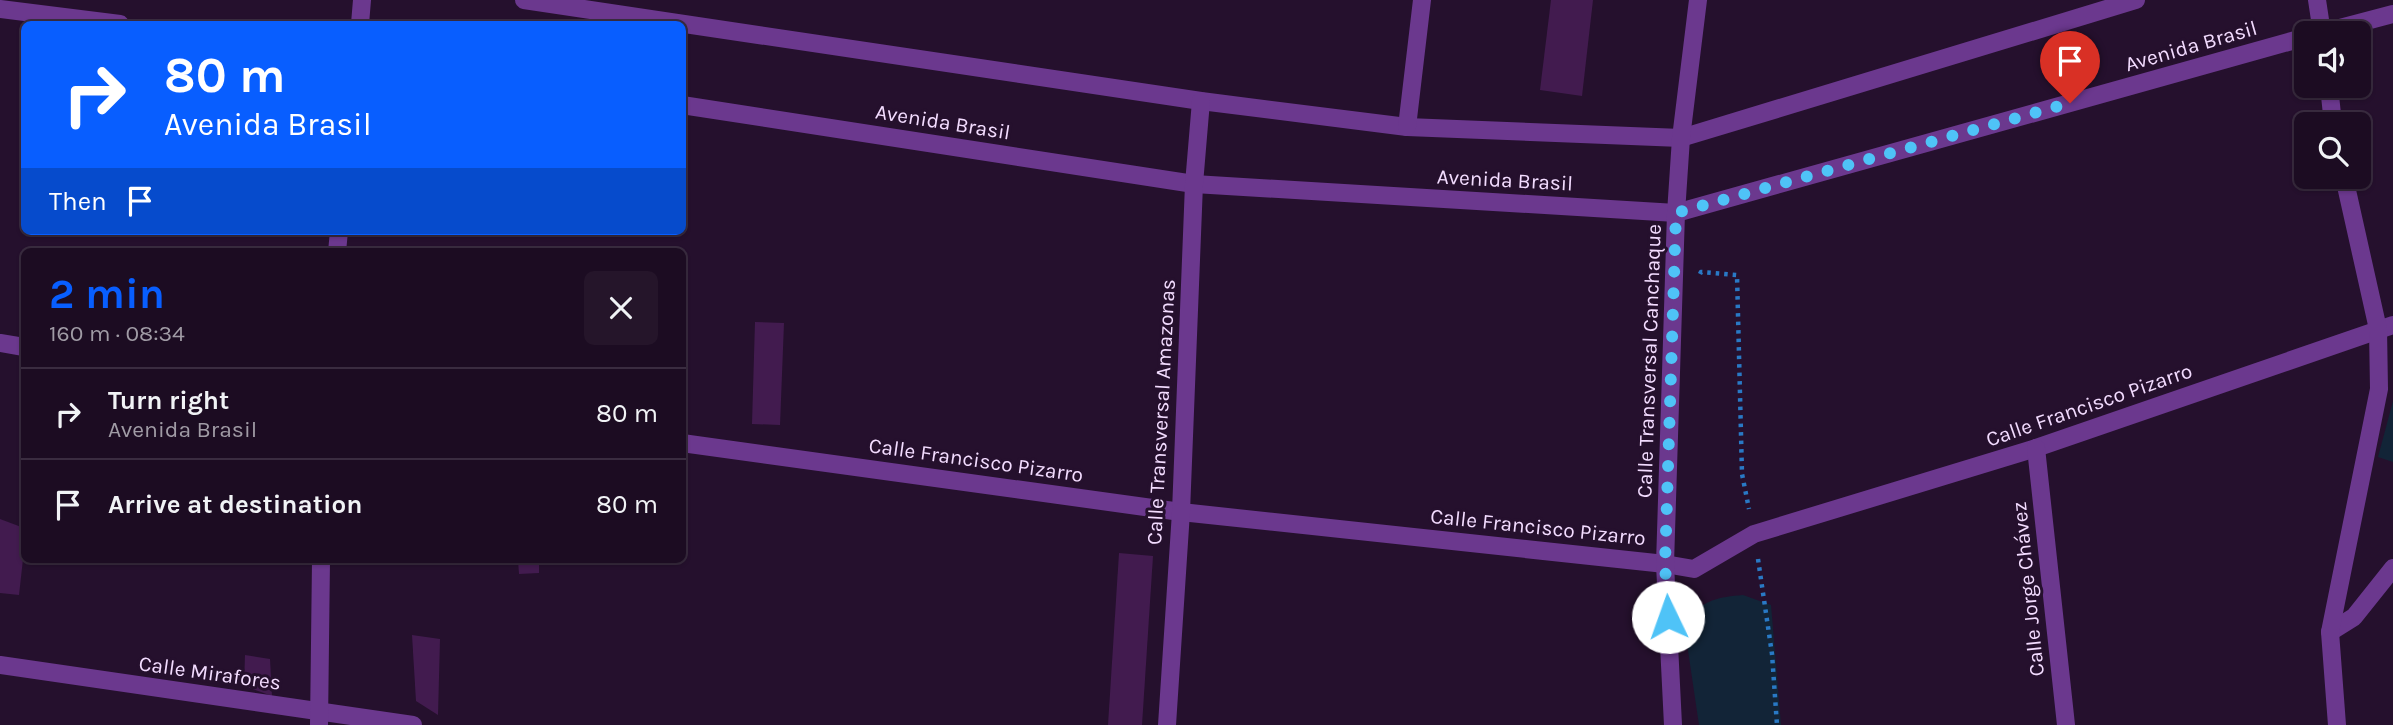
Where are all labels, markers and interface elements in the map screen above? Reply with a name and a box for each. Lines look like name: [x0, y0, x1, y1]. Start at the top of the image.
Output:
street label: Avenida Brasil: [2122, 16, 2260, 76]
map controls: [2294, 21, 2371, 189]
button: sound: [2294, 21, 2371, 98]
pin: [2040, 31, 2100, 103]
icon: arrive: [2051, 42, 2089, 80]
text: 80 m: [164, 47, 286, 104]
icon: right: [49, 49, 140, 140]
street label: Avenida Brasil: [874, 99, 1012, 145]
text: Avenida Brasil: [164, 106, 372, 143]
button: search: [2294, 112, 2371, 189]
street label: Avenida Brasil: [1436, 164, 1574, 196]
icon: arrive: [121, 182, 159, 220]
text: Then: [49, 186, 107, 217]
street label: Calle Transversal Canchaque: [1632, 224, 1666, 498]
text: 2 min: [49, 269, 165, 319]
button: close: [584, 271, 658, 345]
street label: Calle Transversal Amazonas: [1142, 278, 1180, 546]
text: 160 m · 08:34: [49, 320, 185, 347]
street label: Calle Francisco Pizarro: [1983, 358, 2195, 452]
text: Turn right: [108, 385, 229, 416]
icon: right: [49, 395, 87, 433]
text: 80 m: [596, 398, 658, 429]
text: Avenida Brasil: [108, 416, 257, 443]
street label: Calle Francisco Pizarro: [867, 433, 1085, 487]
icon: arrive: [49, 486, 87, 524]
text: Arrive at destination: [108, 489, 362, 520]
text: 80 m: [596, 489, 658, 520]
street label: Calle Jorge Chávez: [2007, 501, 2049, 677]
street label: Calle Francisco Pizarro: [1429, 504, 1647, 550]
position arrow: [1631, 580, 1705, 654]
street label: Calle Mirafores: [137, 651, 283, 695]

